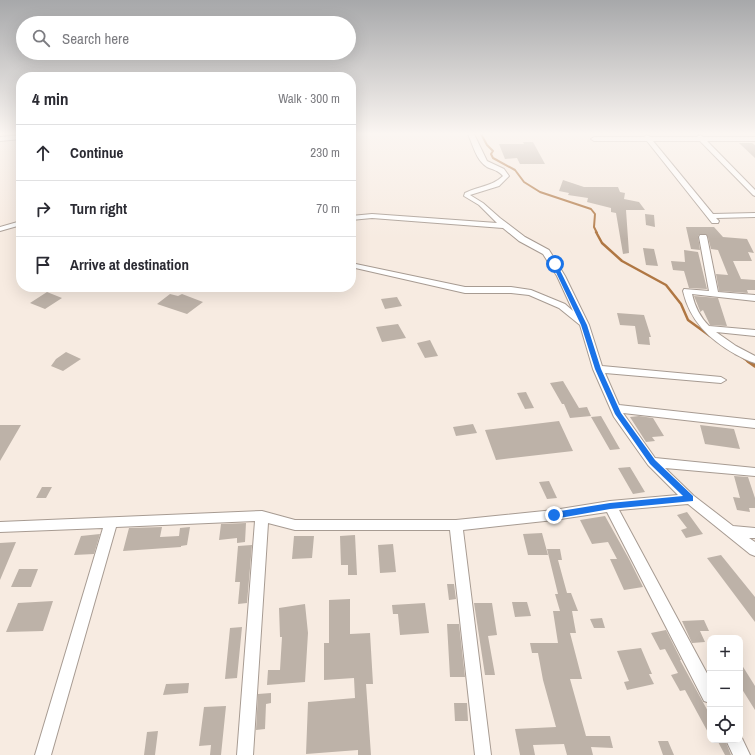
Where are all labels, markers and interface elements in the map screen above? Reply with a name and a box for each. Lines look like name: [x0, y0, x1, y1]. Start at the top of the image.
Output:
search box: [16, 16, 356, 60]
icon: search: [30, 27, 52, 49]
text: Search here: [62, 28, 129, 49]
text: 4 min: [32, 87, 68, 110]
text: Walk · 300 m: [278, 90, 340, 107]
icon: ahead: [32, 142, 54, 164]
text: Continue: [70, 142, 123, 163]
text: 230 m: [310, 144, 340, 161]
icon: right: [32, 198, 54, 220]
text: Turn right: [70, 198, 127, 219]
text: 70 m: [316, 200, 340, 217]
icon: arrive: [32, 254, 54, 276]
text: Arrive at destination: [70, 254, 189, 275]
route start: [546, 255, 564, 273]
route end: [545, 506, 563, 524]
map controls: [707, 635, 743, 743]
button: +: [707, 635, 743, 671]
button: −: [707, 671, 743, 707]
button: locate: [707, 707, 743, 743]

